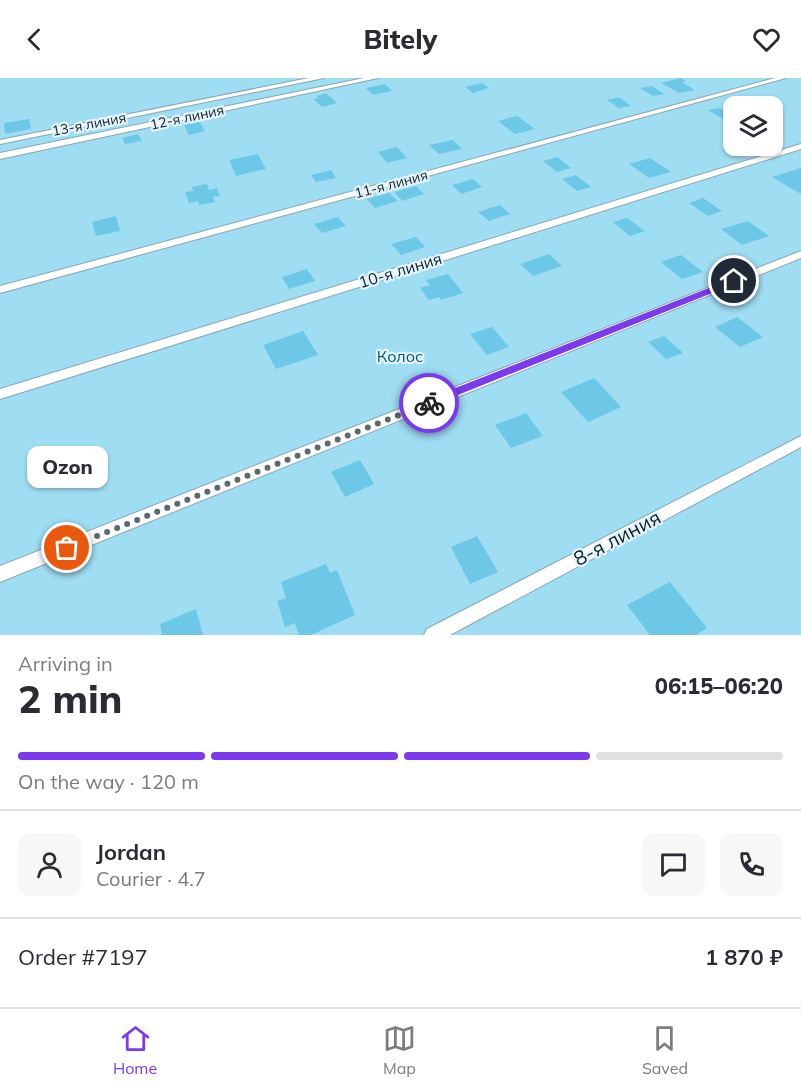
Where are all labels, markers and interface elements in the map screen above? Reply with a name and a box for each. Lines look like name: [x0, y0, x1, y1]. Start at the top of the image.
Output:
text: Bitely: [364, 22, 437, 56]
icon: back: [18, 23, 51, 56]
icon: heart: [750, 23, 783, 56]
map controls: [723, 96, 783, 156]
button: layers: [723, 96, 783, 156]
street label: 12-я линия: [148, 100, 226, 134]
street label: 13-я линия: [50, 108, 128, 140]
street label: 11-я линия: [352, 166, 430, 202]
street label: 10-я линия: [356, 248, 444, 292]
pin: [708, 255, 759, 306]
icon: home: [717, 264, 750, 297]
park label: Колос: [377, 346, 423, 366]
courier: [399, 373, 459, 433]
icon: bike: [413, 387, 446, 420]
callout: Ozon: [26, 446, 107, 488]
text: Ozon: [42, 454, 93, 479]
street label: 8-я линия: [569, 504, 665, 571]
pin: [41, 522, 92, 573]
icon: bag: [50, 531, 83, 564]
text: Arriving in: [18, 651, 113, 676]
text: 06:15–06:20: [655, 672, 783, 700]
text: 2 min: [18, 674, 123, 723]
text: On the way · 120 m: [18, 769, 199, 794]
button: person: [18, 833, 81, 896]
button: chat: [642, 833, 705, 896]
button: phone: [720, 833, 783, 896]
text: Jordan: [96, 838, 166, 866]
text: Courier · 4.7: [96, 866, 206, 891]
text: Order #7197: [18, 943, 148, 971]
text: 1 870 ₽: [705, 943, 783, 971]
tab: Home: [113, 1022, 157, 1078]
tab: Map: [383, 1022, 416, 1078]
tab: Saved: [642, 1022, 688, 1078]

